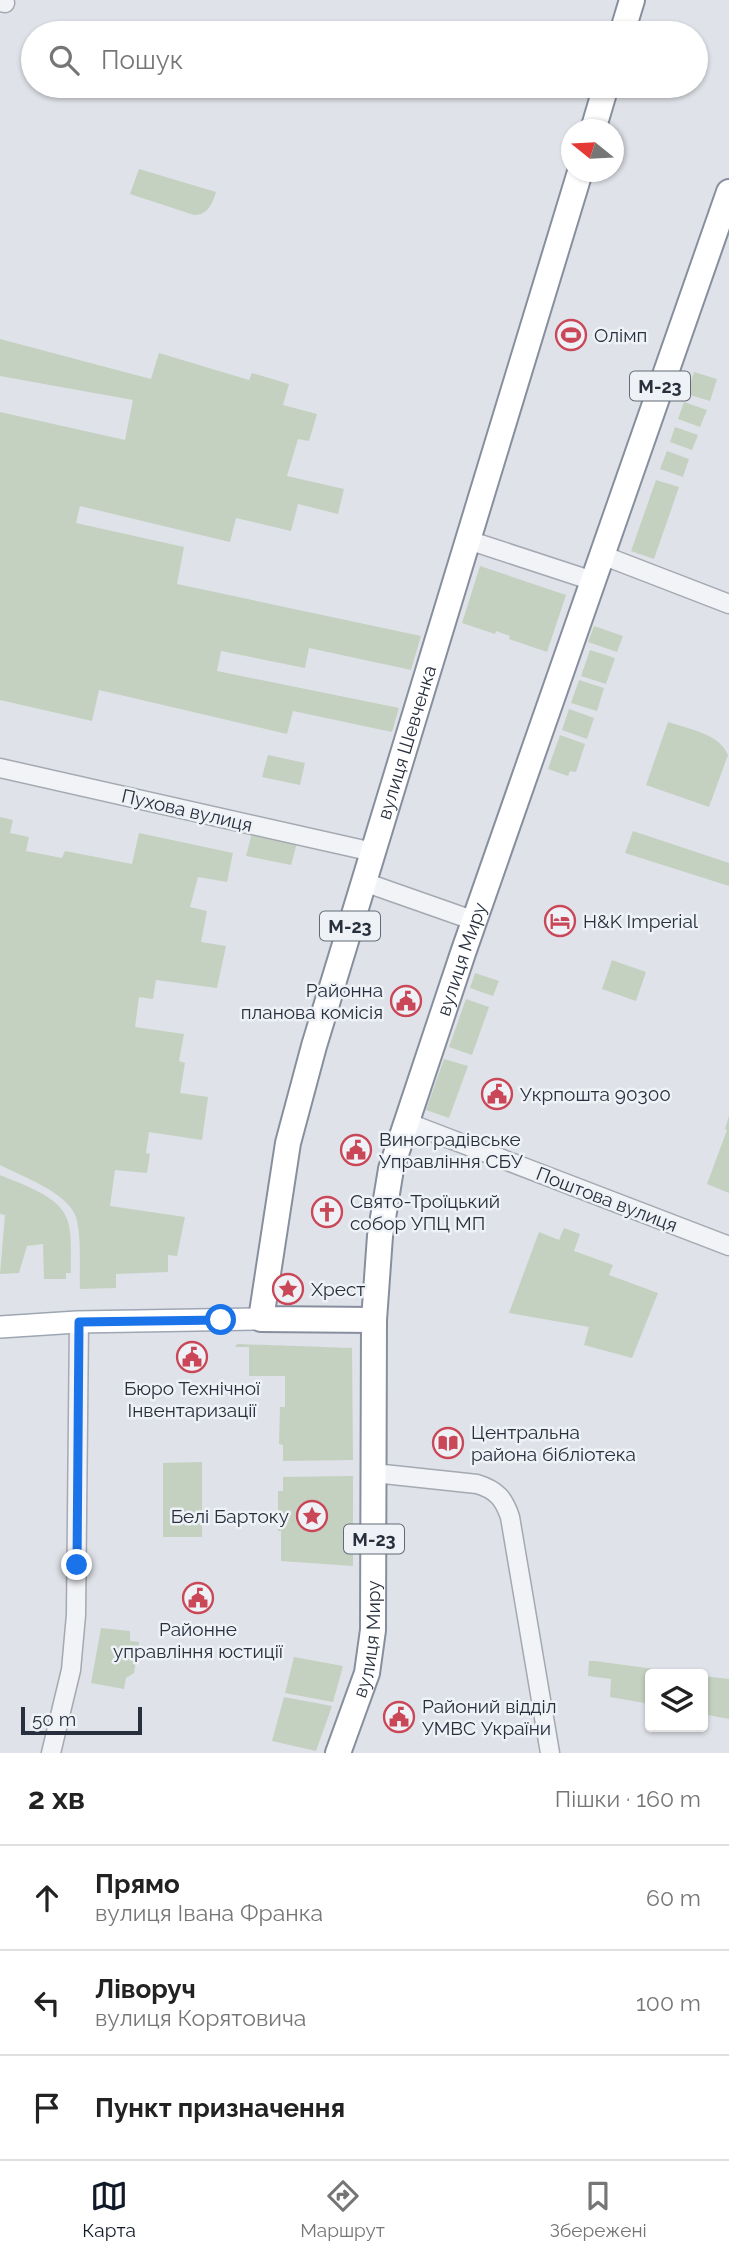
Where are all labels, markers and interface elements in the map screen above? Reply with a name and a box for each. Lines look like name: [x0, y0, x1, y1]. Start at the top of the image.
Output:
search box: [21, 21, 708, 98]
icon: search: [45, 41, 83, 79]
text: Пошук: [101, 45, 183, 75]
north arrow: [561, 119, 624, 182]
sports icon: Олімп: [554, 318, 588, 352]
place label: Олімп: [594, 324, 647, 346]
road number: М-23: [630, 372, 690, 400]
street label: вулиця Шевченка: [373, 663, 440, 822]
street label: Пухова вулиця: [119, 784, 255, 836]
street label: вулиця Миру: [432, 900, 491, 1018]
hotel icon: H&K Imperial: [543, 904, 577, 938]
place label: H&K Imperial: [583, 910, 699, 932]
road number: М-23: [320, 911, 380, 940]
place label: Районна планова комісія: [241, 979, 383, 1023]
public building icon: Районна планова комісія: [389, 984, 423, 1018]
public building icon: Укрпошта 90300: [480, 1077, 514, 1111]
place label: Укрпошта 90300: [520, 1083, 671, 1105]
place label: Виноградівське Управління СБУ: [379, 1128, 523, 1172]
public building icon: Виноградівське Управління СБУ: [339, 1133, 373, 1167]
street label: Поштова вулиця: [533, 1162, 681, 1236]
place label: Свято-Троїцький собор УПЦ МП: [350, 1190, 500, 1234]
church icon: Свято-Троїцький собор УПЦ МП: [310, 1195, 344, 1229]
place icon: Хрест: [271, 1272, 305, 1306]
place label: Хрест: [311, 1278, 365, 1300]
route start: [205, 1304, 236, 1335]
public building icon: Бюро Технічної Інвентаризації: [175, 1340, 209, 1374]
place label: Бюро Технічної Інвентаризації: [124, 1377, 261, 1421]
place label: Центральна района бібліотека: [471, 1421, 636, 1465]
library icon: Центральна района бібліотека: [431, 1426, 465, 1460]
place icon: Белі Бартоку: [295, 1499, 329, 1533]
place label: Белі Бартоку: [171, 1505, 289, 1527]
road number: М-23: [344, 1524, 404, 1554]
route end: [61, 1549, 92, 1580]
street label: вулиця Миру: [348, 1580, 384, 1700]
public building icon: Районне управління юстиції: [181, 1581, 215, 1615]
place label: Районне управління юстиції: [113, 1618, 284, 1662]
map controls: [645, 1669, 708, 1732]
button: layers: [645, 1669, 708, 1732]
place label: Районий відділ УМВС України: [422, 1695, 556, 1739]
public building icon: Районий відділ УМВС України: [382, 1700, 416, 1734]
scale bar: [21, 1704, 142, 1736]
text: 50 m: [32, 1708, 76, 1730]
text: 2 хв: [28, 1781, 85, 1816]
text: Пішки · 160 m: [555, 1785, 701, 1812]
text: Прямо: [95, 1869, 180, 1899]
icon: ahead: [28, 1879, 66, 1917]
text: 60 m: [646, 1884, 701, 1911]
text: вулиця Івана Франка: [95, 1899, 323, 1926]
text: Ліворуч: [95, 1974, 196, 2004]
icon: left: [28, 1984, 66, 2022]
text: 100 m: [636, 1989, 701, 2016]
text: вулиця Корятовича: [95, 2004, 306, 2031]
icon: arrive: [28, 2089, 66, 2127]
text: Пункт призначення: [95, 2093, 345, 2123]
tab: Карта: [82, 2177, 136, 2241]
tab: Маршрут: [300, 2177, 385, 2241]
tab: Збережені: [549, 2177, 647, 2241]

